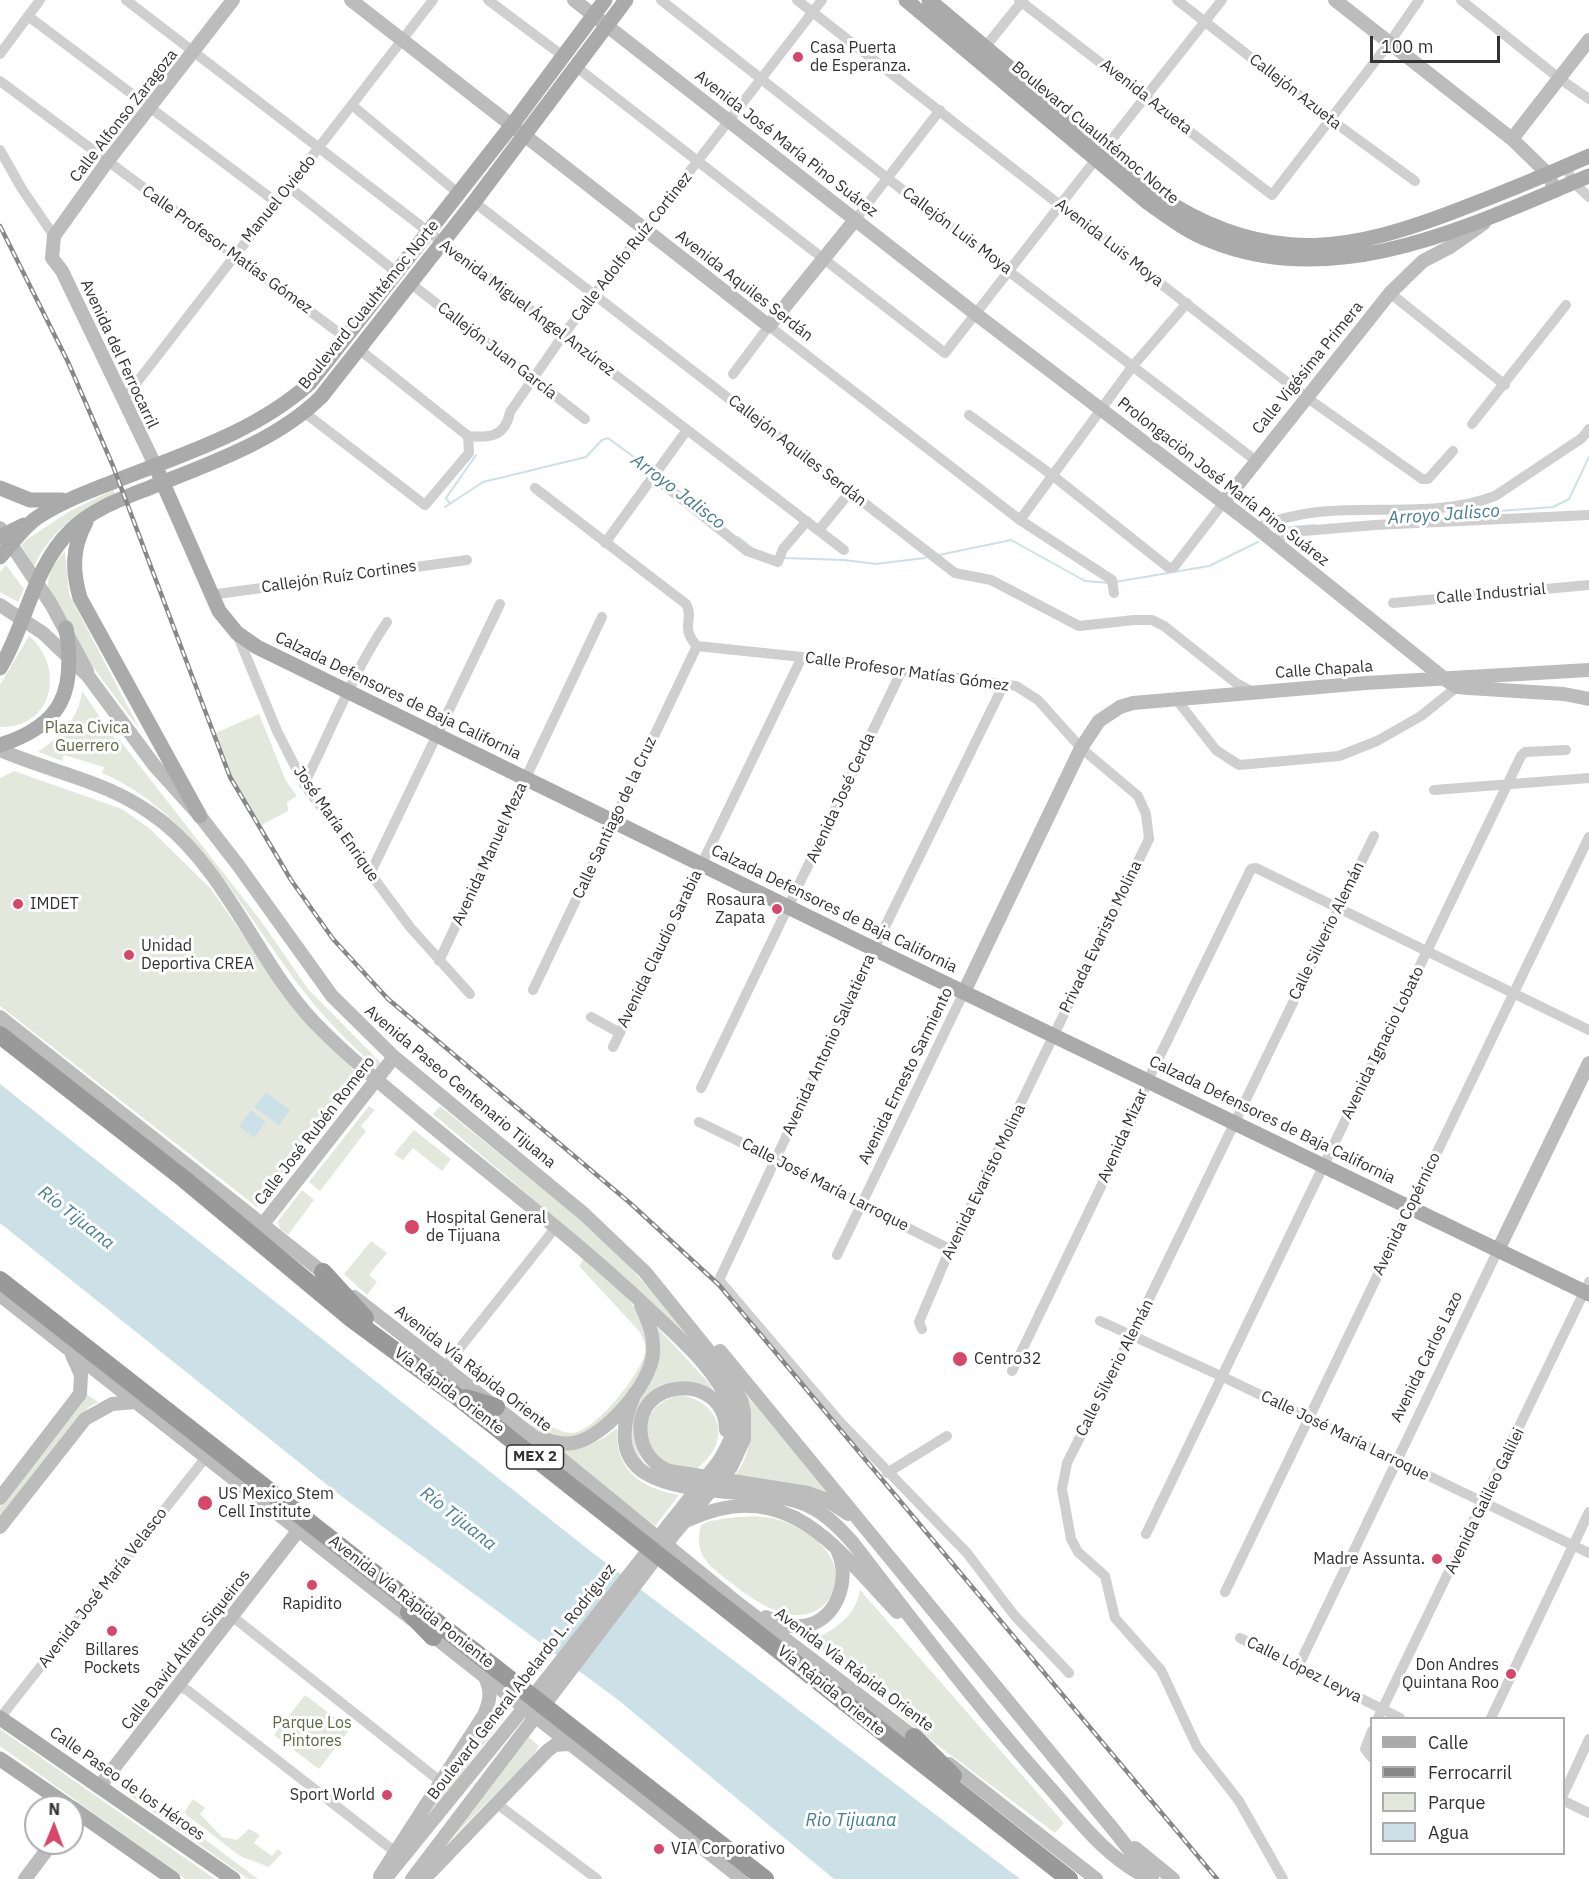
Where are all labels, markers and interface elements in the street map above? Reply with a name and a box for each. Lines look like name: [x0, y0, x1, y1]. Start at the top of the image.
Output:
scale bar: [1373, 24, 1504, 62]
text: 100 m: [1381, 35, 1433, 58]
place label: Casa Puerta de Esperanza.: [810, 38, 911, 76]
street label: Calle Alfonso Zaragoza: [66, 46, 182, 186]
marker: Casa Puerta de Esperanza.: [791, 50, 805, 64]
street label: Callejón Azueta: [1245, 50, 1345, 134]
street label: Avenida Azueta: [1096, 55, 1196, 139]
street label: Boulevard Cuauhtémoc Norte: [1008, 58, 1182, 208]
street label: Avenida José María Pino Suárez: [691, 67, 881, 221]
street label: Manuel Oviedo: [238, 151, 320, 247]
street label: Calle Adolfo Ruíz Cortinez: [568, 168, 696, 326]
street label: Calle Profesor Matías Gómez: [138, 182, 316, 318]
street label: Callejón Luis Moya: [898, 183, 1016, 279]
street label: Avenida Luis Moya: [1051, 195, 1167, 291]
street label: Boulevard Cuauhtémoc Norte: [295, 217, 443, 393]
street label: Avenida Aquiles Serdán: [671, 226, 817, 346]
street label: Avenida Miguel Ángel Anzúrez: [435, 236, 619, 380]
street label: Avenida del Ferrocarril: [76, 277, 162, 431]
street label: Callejón Juan García: [433, 298, 561, 404]
street label: Calle Vigésima Primera: [1249, 298, 1367, 438]
street label: Callejón Aquiles Serdán: [724, 391, 870, 511]
street label: Prolongaciòn José María Pino Suárez: [1113, 393, 1333, 571]
water label: Arroyo Jalisco: [627, 450, 729, 534]
water label: Arroyo Jalisco: [1387, 500, 1501, 530]
street label: Callejón Ruíz Cortines: [260, 557, 418, 597]
street label: Calle Industrial: [1436, 580, 1546, 608]
street label: Calzada Defensores de Baja California: [272, 628, 524, 764]
street label: Calle Profesor Matías Gómez: [804, 648, 1010, 696]
street label: Calle Chapala: [1274, 657, 1374, 683]
park label: Plaza Civica Guerrero: [45, 718, 129, 756]
street label: Avenida José Cerda: [803, 730, 879, 866]
street label: Calle Santiago de la Cruz: [569, 734, 661, 902]
street label: José María Enrique: [289, 763, 383, 885]
street label: Avenida Manuel Meza: [448, 780, 532, 928]
street label: Calzada Defensores de Baja California: [708, 841, 960, 977]
street label: Privada Evaristo Molina: [1056, 858, 1146, 1016]
street label: Calle Silverio Alemán: [1285, 859, 1369, 1003]
street label: Avenida Claudio Sarabia: [613, 867, 707, 1031]
place label: Rosaura Zapata: [706, 890, 765, 928]
place label: IMDET: [30, 894, 79, 914]
marker: IMDET: [11, 897, 25, 911]
marker: Rosaura Zapata: [770, 902, 784, 916]
place label: Unidad Deportiva CREA: [141, 936, 254, 974]
marker: Unidad Deportiva CREA: [122, 948, 136, 962]
street label: Avenida Antonio Salvatierra: [779, 951, 879, 1139]
street label: Avenida Ignacio Lobato: [1338, 963, 1428, 1123]
street label: Avenida Ernesto Sarmiento: [855, 984, 957, 1168]
street label: Avenida Paseo Centenario Tijuana: [361, 1001, 559, 1173]
street label: Calzada Defensores de Baja California: [1146, 1052, 1398, 1188]
street label: Calle José Rubén Romero: [251, 1053, 379, 1209]
street label: Avenida Mizar: [1094, 1086, 1152, 1186]
street label: Avenida Evaristo Molina: [938, 1101, 1030, 1263]
street label: Calle José María Larroque: [738, 1134, 912, 1236]
street label: Avenida Copérnico: [1369, 1150, 1445, 1278]
water label: Río Tijuana: [34, 1182, 118, 1254]
place label: Hospital General de Tijuana: [426, 1208, 546, 1246]
marker: Hospital General de Tijuana: [403, 1218, 421, 1236]
street label: Avenida Carlos Lazo: [1387, 1288, 1467, 1426]
street label: Calle Silverio Alemán: [1072, 1296, 1158, 1440]
street label: Avenida Vía Rápida Oriente: [391, 1302, 555, 1436]
street label: Vía Rápida Oriente: [390, 1343, 508, 1439]
place label: Centro32: [974, 1349, 1041, 1369]
marker: Centro32: [951, 1350, 969, 1368]
street label: Calle José María Larroque: [1258, 1387, 1432, 1485]
street label: Avenida Galileo Galilei: [1441, 1425, 1529, 1577]
road number: MEX 2: [506, 1445, 564, 1469]
water label: Río Tijuana: [416, 1483, 500, 1555]
place label: US Mexico Stem Cell Institute: [218, 1484, 334, 1522]
marker: US Mexico Stem Cell Institute: [196, 1494, 214, 1512]
street label: Avenida José María Velasco: [34, 1504, 172, 1672]
street label: Avenida Vía Rápida Poniente: [325, 1532, 497, 1672]
place label: Madre Assunta.: [1313, 1549, 1425, 1569]
marker: Madre Assunta.: [1430, 1552, 1444, 1566]
street label: Boulevard General Abelardo L. Rodríguez: [424, 1560, 620, 1804]
street label: Calle David Alfaro Siqueiros: [118, 1566, 254, 1734]
marker: Rapidito: [305, 1578, 319, 1592]
place label: Rapidito: [282, 1594, 342, 1614]
street label: Avenida Vía Rápida Oriente: [771, 1604, 937, 1736]
marker: Billares Pockets: [105, 1624, 119, 1638]
street label: Calle López Leyva: [1243, 1633, 1365, 1707]
place label: Billares Pockets: [84, 1640, 140, 1678]
street label: Vía Rápida Oriente: [773, 1642, 889, 1740]
place label: Don Andres Quintana Roo: [1402, 1655, 1499, 1693]
marker: Don Andres Quintana Roo: [1504, 1667, 1518, 1681]
park label: Parque Los Pintores: [272, 1713, 352, 1751]
legend: [1370, 1717, 1565, 1855]
street label: Calle Paseo de los Héroes: [46, 1723, 208, 1845]
text: Calle: [1428, 1731, 1468, 1754]
text: Ferrocarril: [1428, 1761, 1512, 1784]
place label: Sport World: [290, 1785, 375, 1805]
marker: Sport World: [380, 1788, 394, 1802]
text: Parque: [1428, 1791, 1485, 1814]
north arrow: [24, 1795, 84, 1855]
text: N: [48, 1799, 60, 1819]
water label: Rio Tijuana: [806, 1810, 896, 1832]
text: Agua: [1428, 1821, 1469, 1844]
place label: VIA Corporativo: [671, 1839, 785, 1859]
marker: VIA Corporativo: [652, 1842, 666, 1856]

